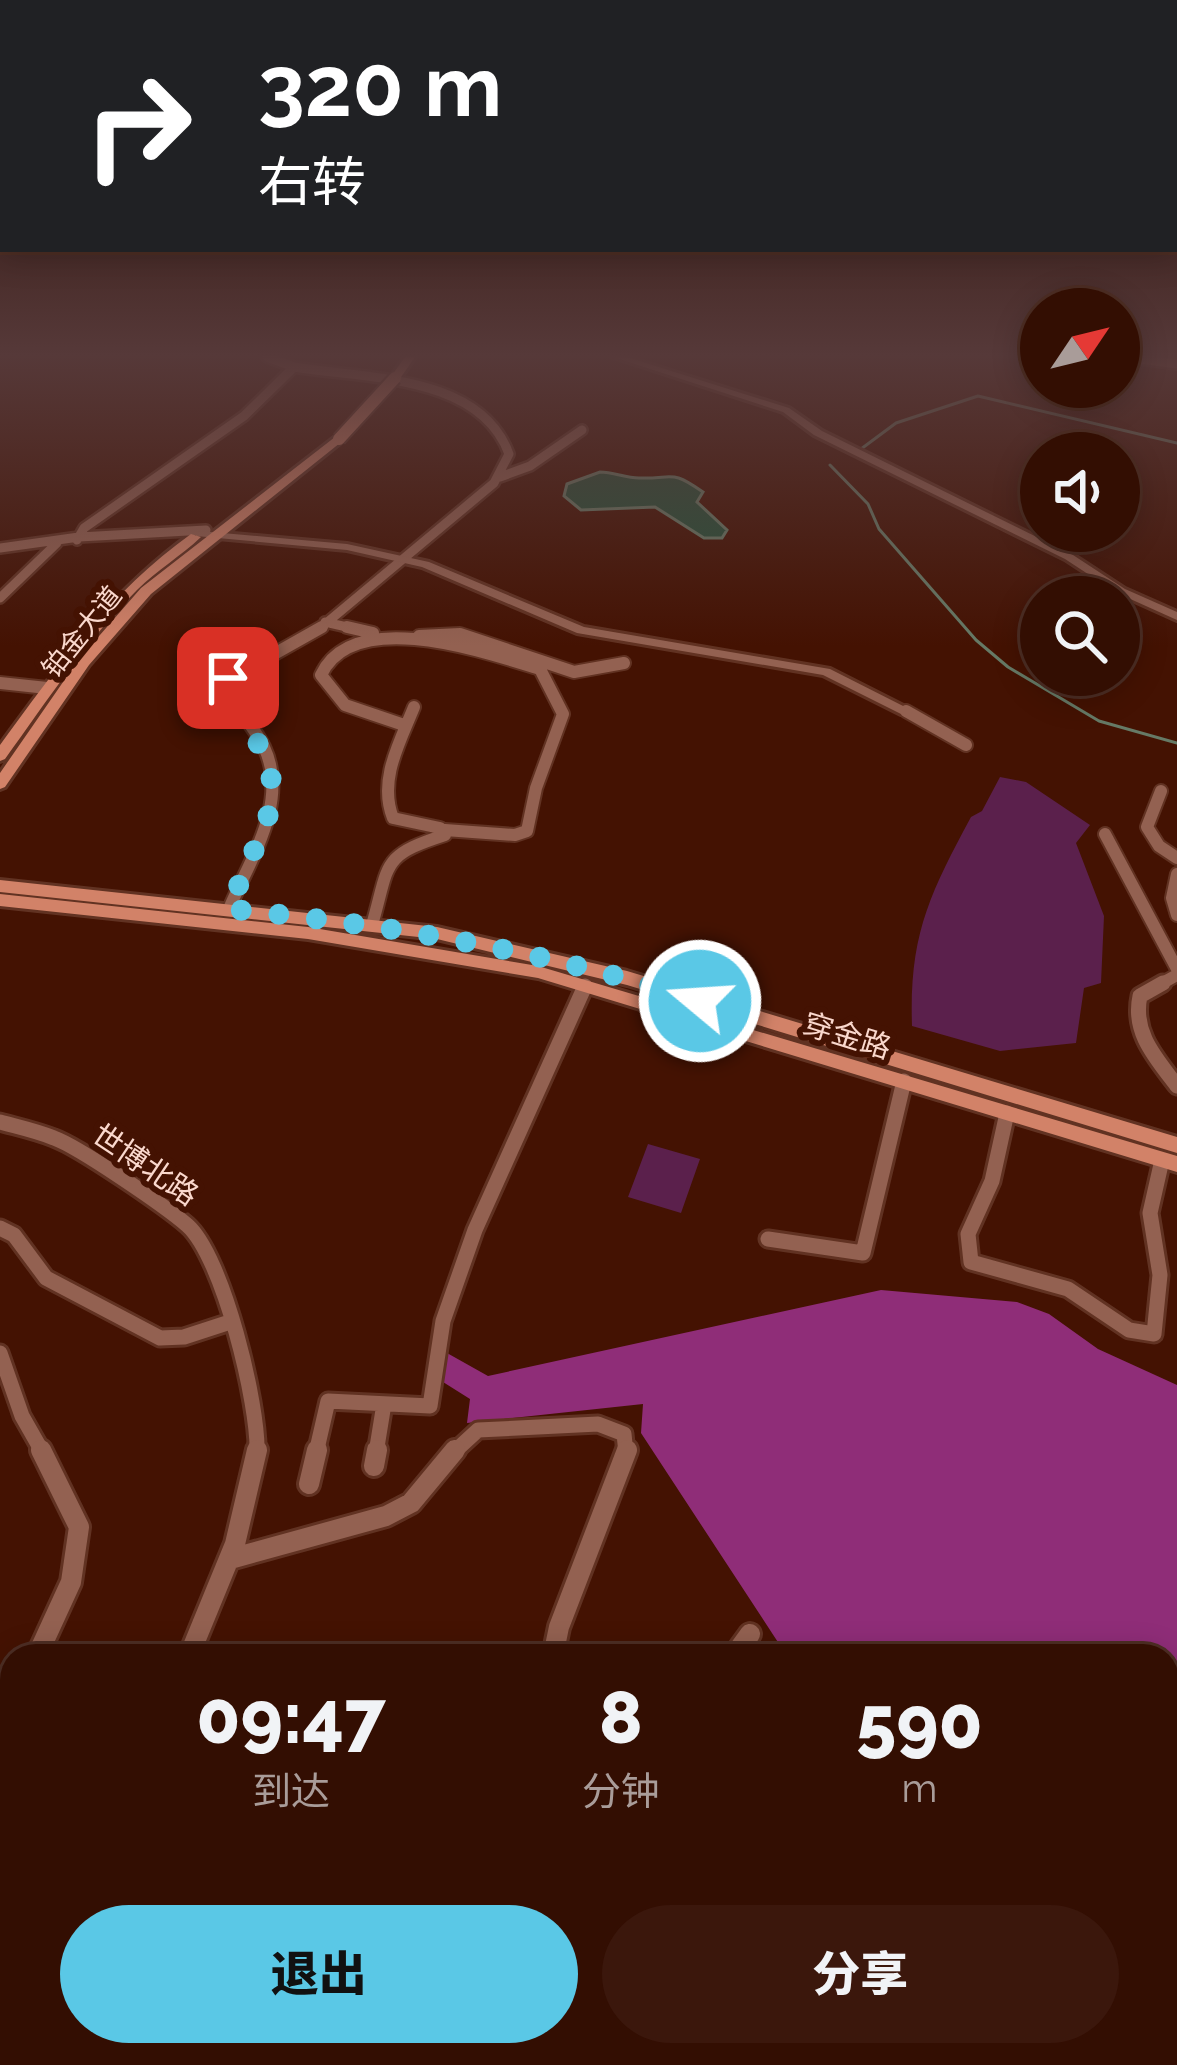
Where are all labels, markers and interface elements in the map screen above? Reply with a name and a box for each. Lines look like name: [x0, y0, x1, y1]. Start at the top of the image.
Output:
text: 320 m: [258, 37, 502, 136]
icon: right: [60, 48, 216, 204]
text: 右转: [258, 150, 366, 214]
north arrow: [1020, 288, 1140, 408]
map controls: [1020, 288, 1140, 696]
button: sound: [1020, 432, 1140, 552]
button: search: [1020, 576, 1140, 696]
street label: 铂金大道: [36, 580, 128, 683]
pin: [177, 627, 279, 729]
icon: arrive: [195, 645, 261, 711]
position arrow: [637, 938, 763, 1064]
street label: 穿金路: [799, 1006, 895, 1065]
street label: 世博北路: [86, 1117, 205, 1213]
text: 09:47: [196, 1675, 386, 1760]
text: 8: [599, 1675, 643, 1760]
text: 590: [856, 1680, 983, 1765]
text: m: [901, 1765, 937, 1811]
text: 到达: [252, 1768, 330, 1814]
text: 分钟: [582, 1768, 660, 1814]
button: 退出: [60, 1905, 578, 2043]
button: 分享: [602, 1905, 1119, 2043]

